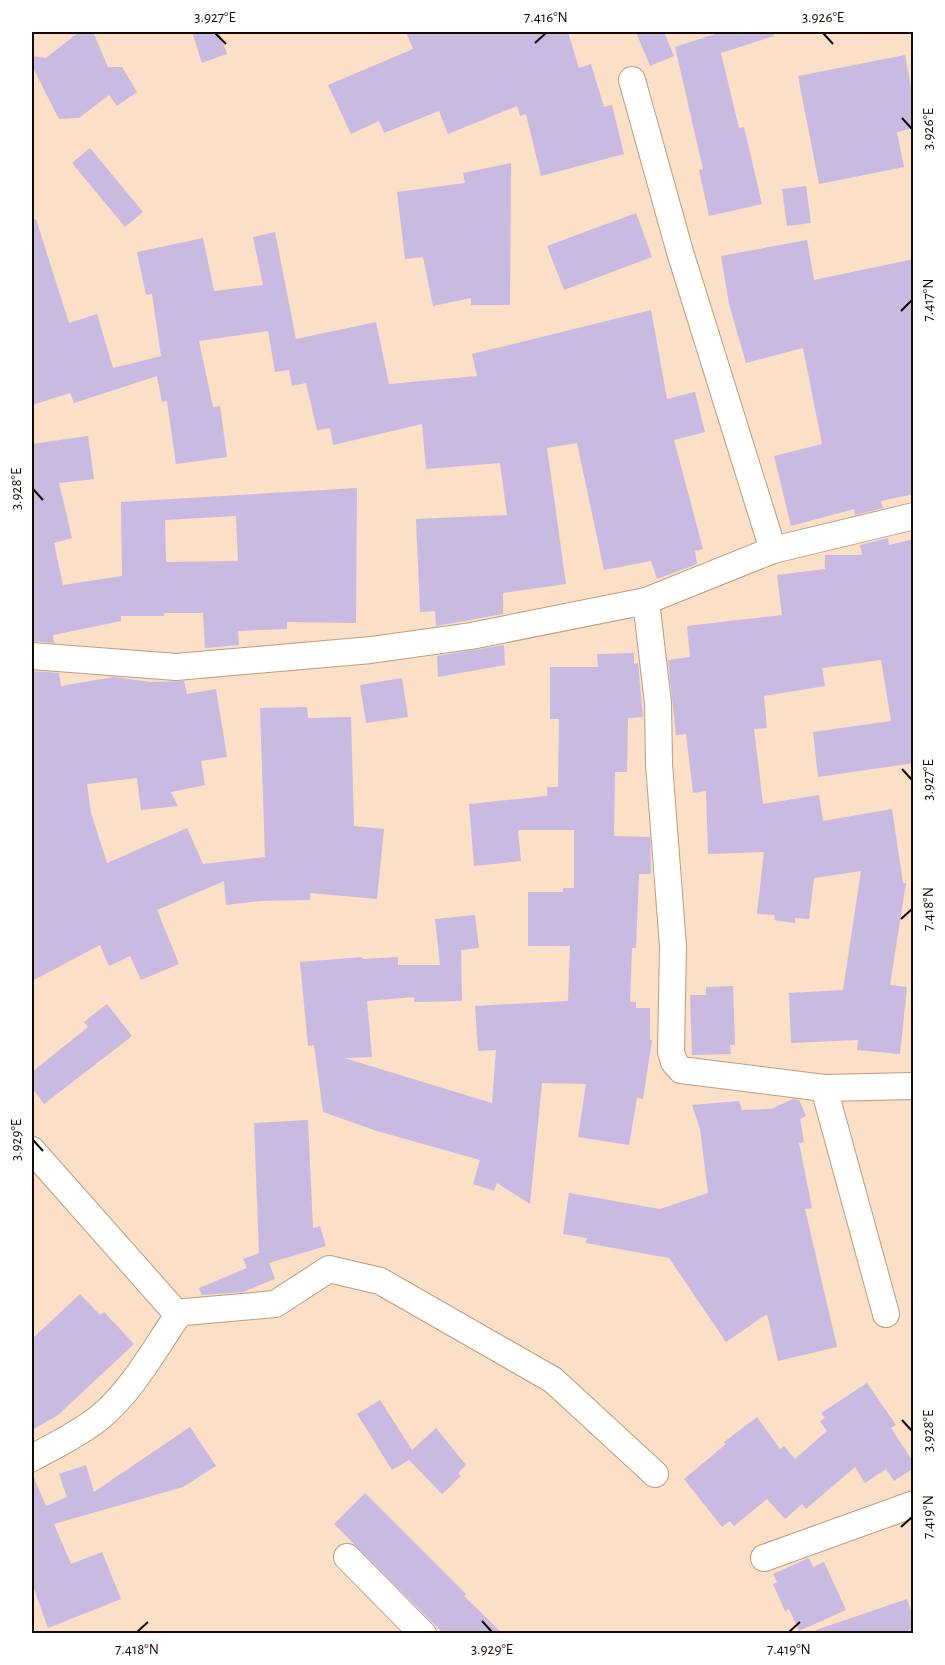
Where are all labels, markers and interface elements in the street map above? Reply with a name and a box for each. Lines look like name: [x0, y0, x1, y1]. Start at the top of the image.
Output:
text: 3.927°E: [194, 10, 236, 25]
text: 7.416°N: [524, 10, 568, 25]
text: 3.926°E: [802, 10, 844, 25]
text: 3.926°E: [921, 108, 936, 150]
text: 7.417°N: [921, 279, 936, 321]
text: 3.928°E: [9, 468, 24, 510]
text: 3.927°E: [921, 759, 936, 801]
text: 7.418°N: [921, 887, 936, 931]
text: 3.929°E: [9, 1119, 24, 1161]
text: 3.928°E: [921, 1410, 936, 1452]
text: 7.419°N: [921, 1495, 936, 1539]
text: 7.418°N: [115, 1642, 159, 1657]
text: 3.929°E: [471, 1642, 513, 1657]
text: 7.419°N: [767, 1642, 811, 1657]

